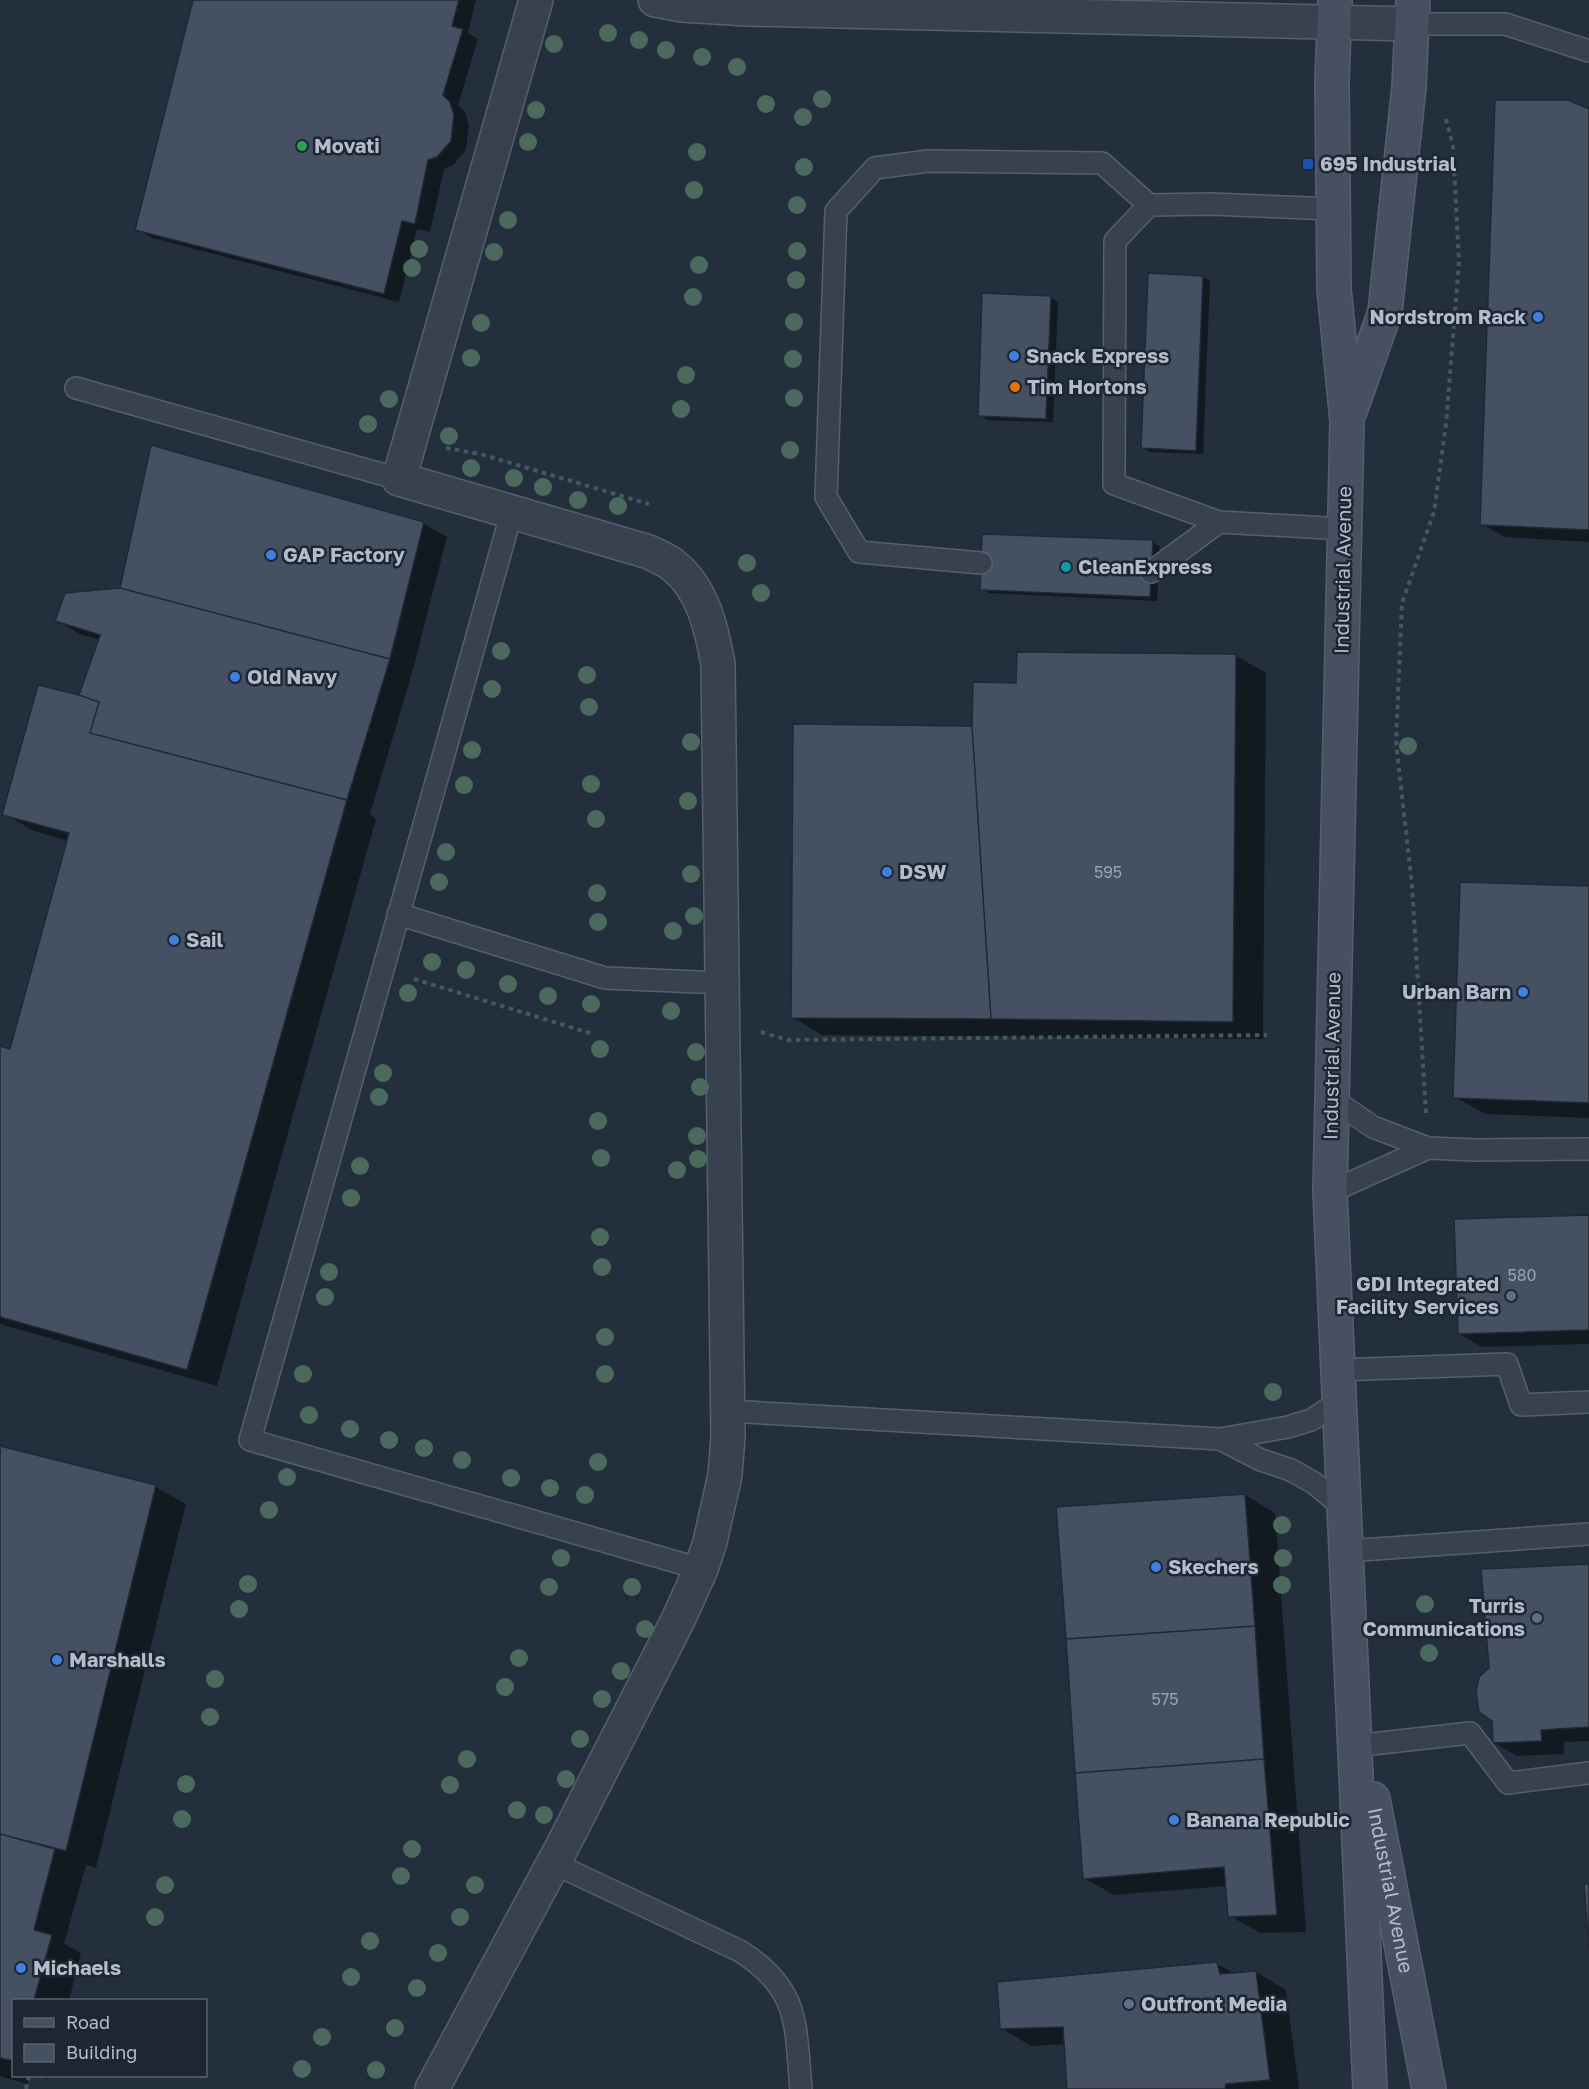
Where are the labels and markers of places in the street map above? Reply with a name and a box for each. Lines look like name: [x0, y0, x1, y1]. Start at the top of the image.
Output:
place label: Movati: [314, 133, 380, 157]
marker: Movati: [295, 139, 309, 153]
place label: 695 Industrial: [1320, 151, 1457, 175]
marker: 695 Industrial: [1301, 157, 1315, 171]
place label: Nordstrom Rack: [1370, 304, 1526, 328]
marker: Nordstrom Rack: [1531, 310, 1545, 324]
place label: Snack Express: [1026, 343, 1169, 367]
marker: Snack Express: [1007, 349, 1021, 363]
place label: Tim Hortons: [1027, 374, 1147, 398]
marker: Tim Hortons: [1008, 380, 1022, 394]
place label: GAP Factory: [283, 542, 405, 566]
marker: GAP Factory: [264, 548, 278, 562]
place label: CleanExpress: [1078, 554, 1212, 578]
marker: CleanExpress: [1059, 560, 1073, 574]
place label: Old Navy: [247, 664, 337, 688]
marker: Old Navy: [228, 670, 242, 684]
place label: DSW: [899, 859, 946, 883]
marker: DSW: [880, 865, 894, 879]
place label: Sail: [186, 927, 223, 951]
marker: Sail: [167, 933, 181, 947]
place label: Urban Barn: [1402, 979, 1511, 1003]
marker: Urban Barn: [1516, 985, 1530, 999]
place label: GDI Integrated Facility Services: [1336, 1271, 1499, 1318]
marker: GDI Integrated Facility Services: [1504, 1289, 1518, 1303]
place label: Skechers: [1168, 1554, 1259, 1578]
marker: Skechers: [1149, 1560, 1163, 1574]
place label: Turris Communications: [1362, 1593, 1525, 1640]
marker: Turris Communications: [1530, 1611, 1544, 1625]
place label: Marshalls: [69, 1647, 166, 1671]
marker: Marshalls: [50, 1653, 64, 1667]
place label: Banana Republic: [1186, 1807, 1350, 1831]
marker: Banana Republic: [1167, 1813, 1181, 1827]
place label: Michaels: [33, 1955, 121, 1979]
marker: Michaels: [14, 1961, 28, 1975]
place label: Outfront Media: [1141, 1991, 1287, 2015]
marker: Outfront Media: [1122, 1997, 1136, 2011]

